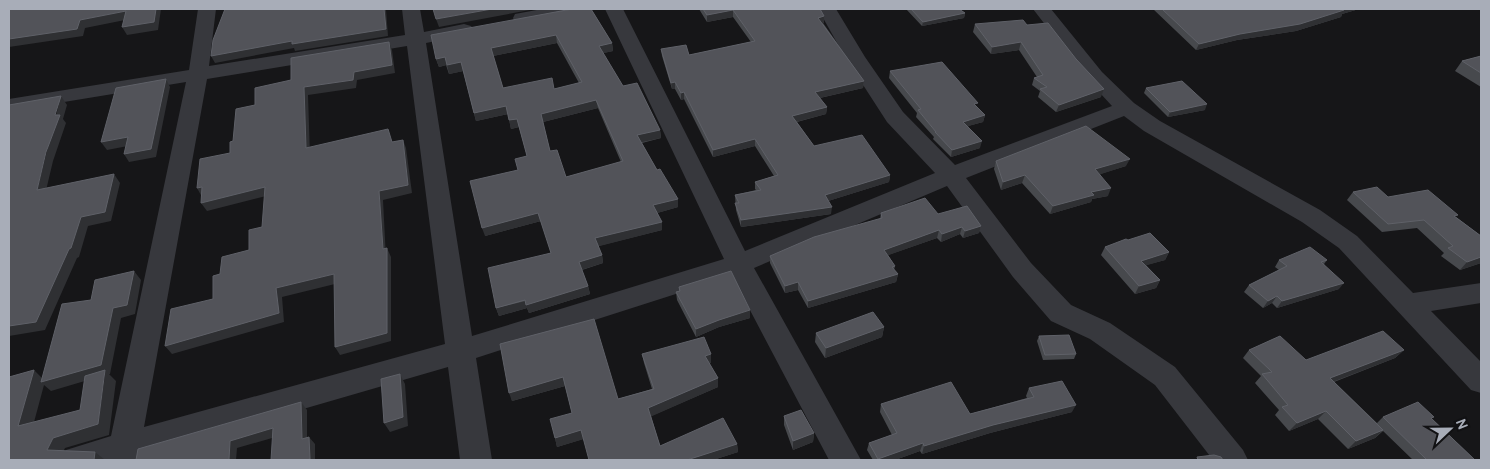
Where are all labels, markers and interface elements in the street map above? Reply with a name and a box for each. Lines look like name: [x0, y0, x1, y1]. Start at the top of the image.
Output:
north arrow: [1425, 404, 1475, 454]
text: N: [1451, 417, 1470, 433]

